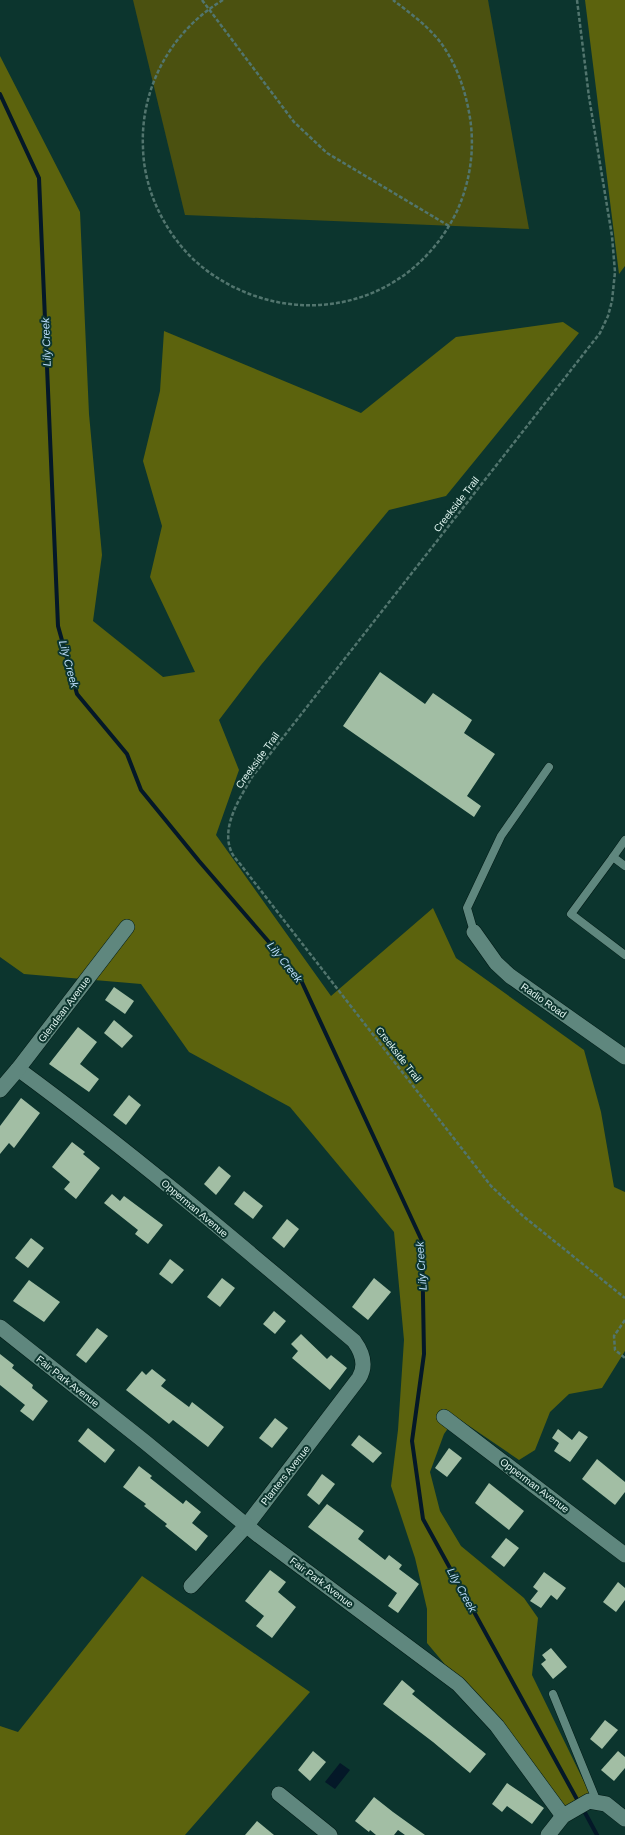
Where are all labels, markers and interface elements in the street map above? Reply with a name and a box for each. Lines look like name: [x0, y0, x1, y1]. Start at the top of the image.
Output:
water label: Lily Creek: [39, 317, 53, 367]
street label: Creekside Trail: [432, 475, 481, 534]
water label: Lily Creek: [57, 639, 81, 690]
street label: Creekside Trail: [233, 730, 281, 791]
water label: Lily Creek: [265, 939, 305, 985]
street label: Glendean Avenue: [36, 974, 93, 1044]
street label: Radio Road: [519, 981, 568, 1020]
street label: Creekside Trail: [374, 1025, 423, 1084]
street label: Opperman Avenue: [159, 1177, 230, 1240]
water label: Lily Creek: [413, 1241, 429, 1291]
street label: Fair Park Avenue: [34, 1354, 102, 1410]
street label: Planters Avenue: [259, 1443, 312, 1507]
street label: Opperman Avenue: [498, 1456, 572, 1515]
street label: Fair Park Avenue: [288, 1555, 356, 1610]
water label: Lily Creek: [445, 1566, 479, 1615]

